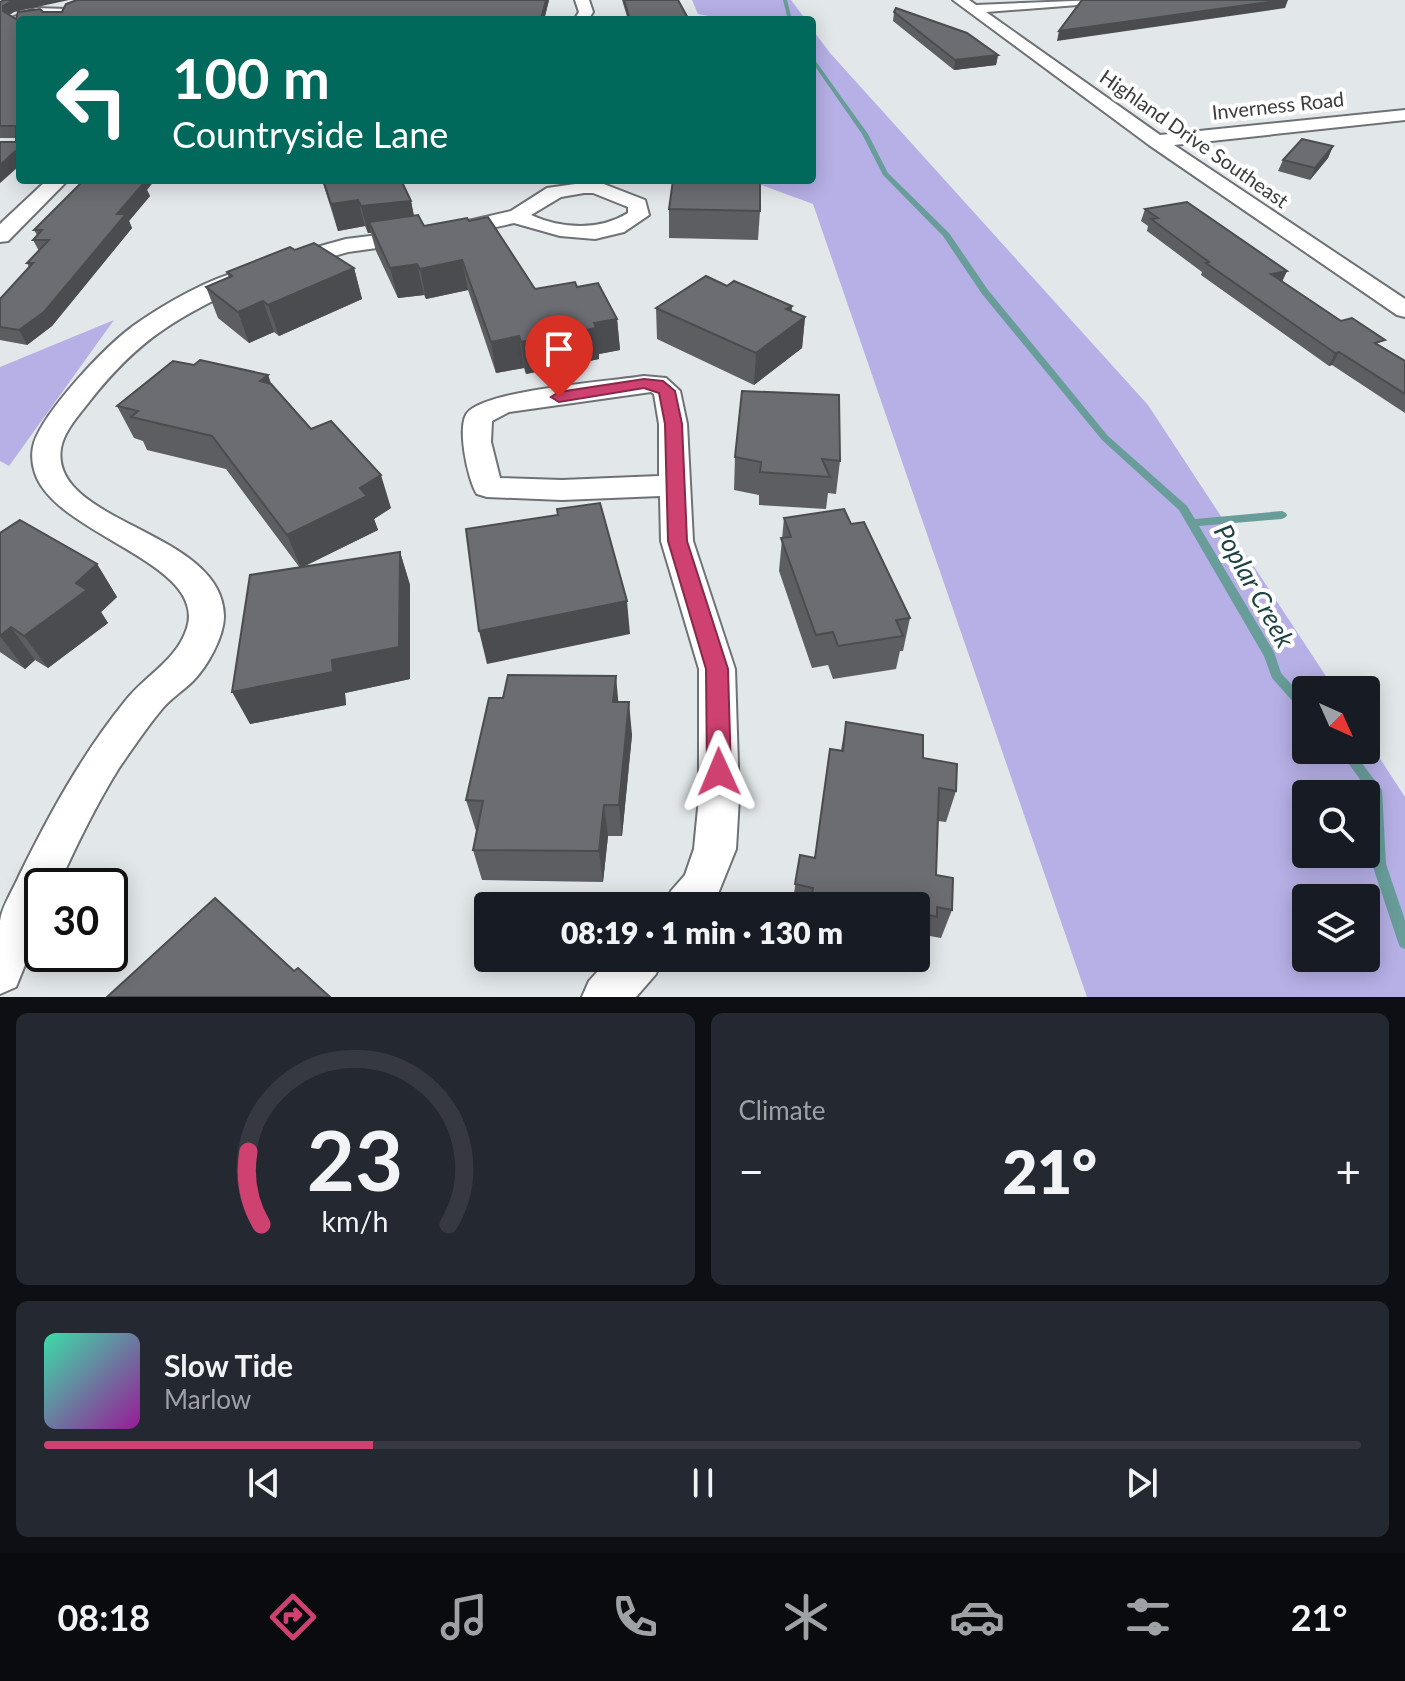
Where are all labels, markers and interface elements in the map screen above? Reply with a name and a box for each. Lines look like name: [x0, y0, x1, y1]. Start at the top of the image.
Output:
text: 100 m: [172, 44, 330, 111]
icon: left: [40, 48, 144, 152]
street label: Highland Drive Southeast: [1096, 64, 1293, 212]
street label: Inverness Road: [1211, 86, 1345, 124]
text: Countryside Lane: [172, 112, 448, 156]
pin: [525, 315, 593, 397]
icon: arrive: [537, 327, 581, 371]
water label: Poplar Creek: [1208, 518, 1302, 654]
north arrow: [1292, 676, 1380, 764]
map controls: [1292, 676, 1380, 972]
position arrow: [677, 730, 761, 814]
button: search: [1292, 780, 1380, 868]
speed limit sign: 30: [24, 868, 128, 972]
button: layers: [1292, 884, 1380, 972]
text: 08:19 · 1 min · 130 m: [561, 914, 843, 950]
text: Climate: [739, 1094, 825, 1126]
text: 23: [307, 1109, 404, 1209]
text: 21°: [1002, 1135, 1097, 1207]
text: −: [739, 1145, 764, 1197]
text: +: [1335, 1145, 1361, 1197]
text: km/h: [322, 1204, 389, 1238]
text: Slow Tide: [164, 1347, 293, 1383]
text: Marlow: [164, 1383, 251, 1415]
icon: previous: [242, 1461, 286, 1505]
icon: pause: [681, 1461, 725, 1505]
icon: next: [1120, 1461, 1164, 1505]
icon: directions: [265, 1589, 321, 1645]
icon: music: [436, 1589, 492, 1645]
icon: phone: [607, 1589, 663, 1645]
icon: climate: [778, 1589, 834, 1645]
icon: car: [949, 1589, 1005, 1645]
icon: filters: [1120, 1589, 1176, 1645]
text: 08:18: [57, 1595, 150, 1639]
text: 21°: [1291, 1595, 1347, 1639]

